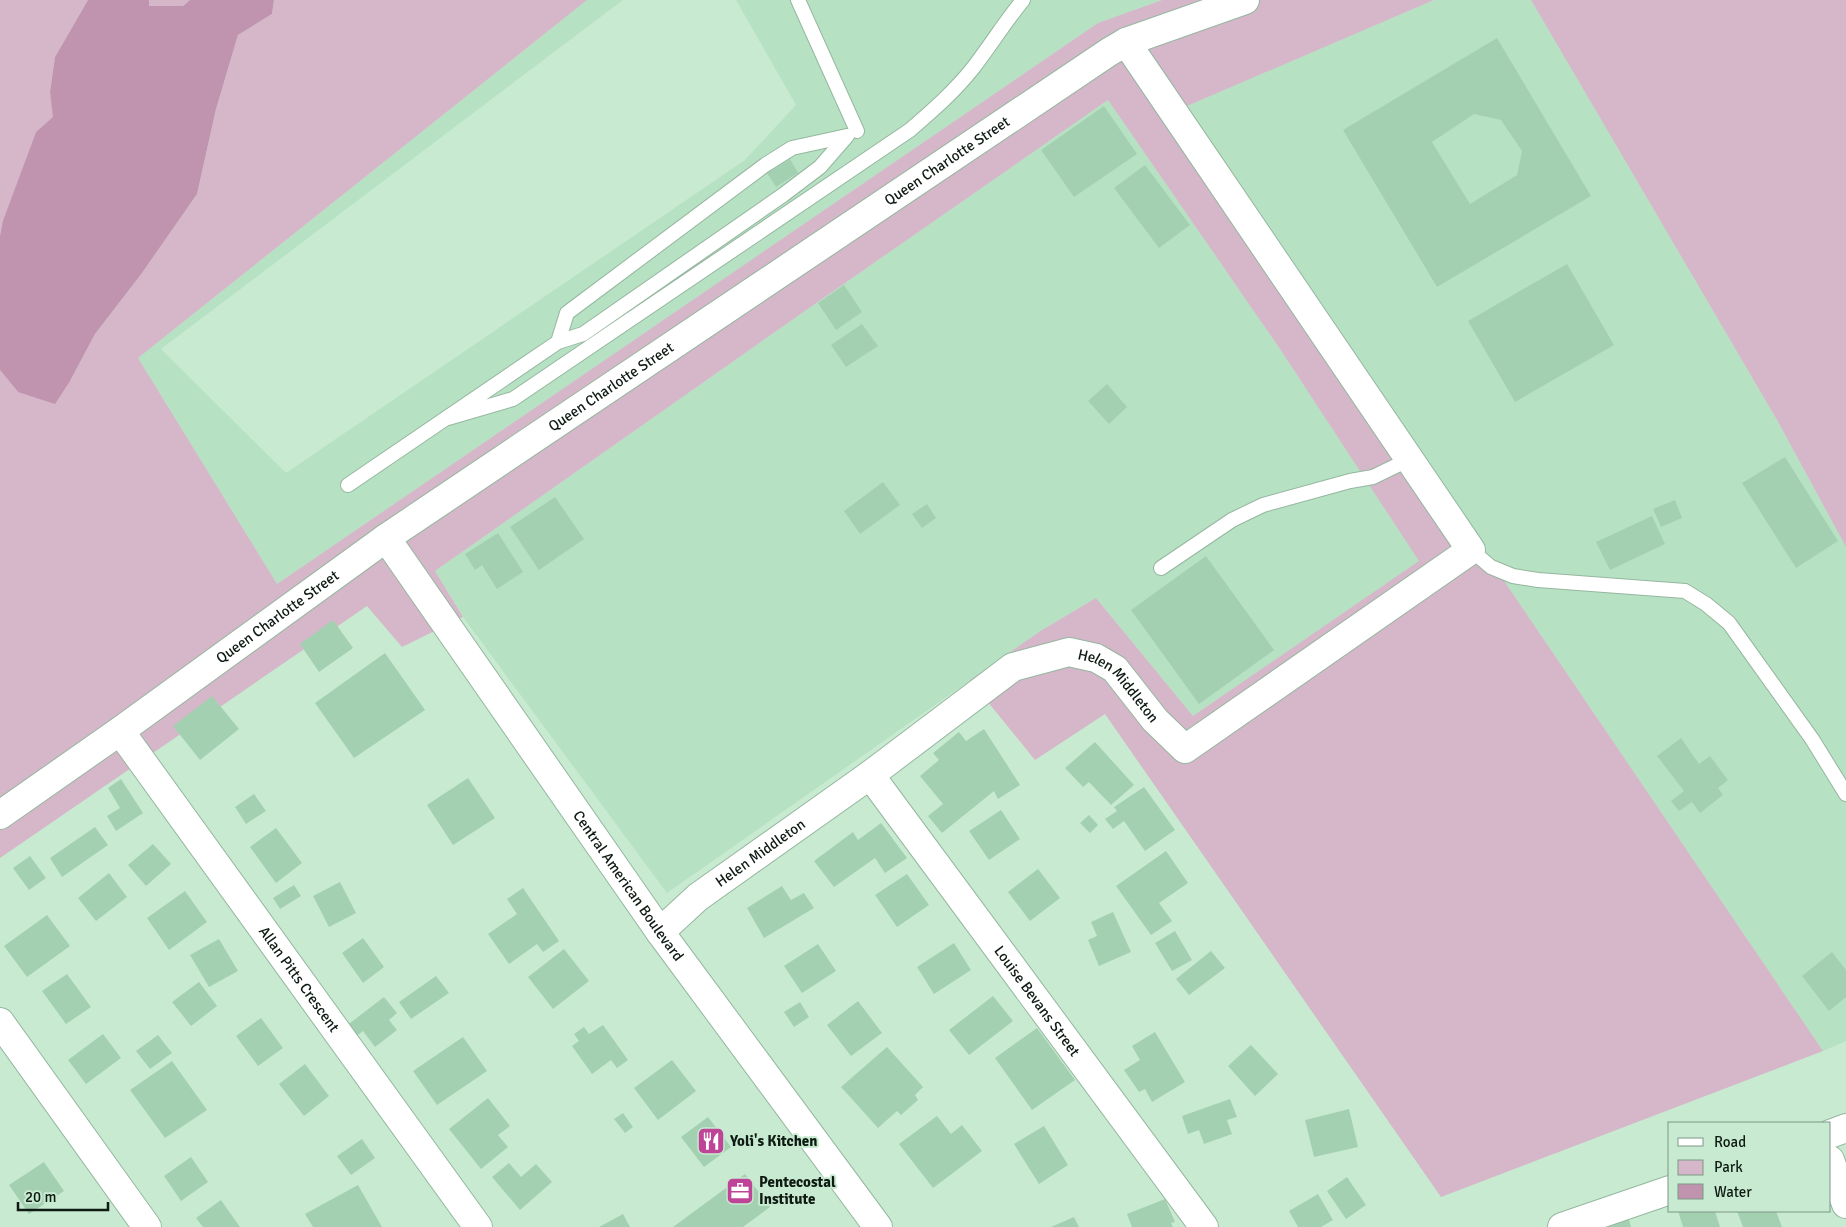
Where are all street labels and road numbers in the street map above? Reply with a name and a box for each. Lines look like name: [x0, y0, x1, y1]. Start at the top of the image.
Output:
street label: Queen Charlotte Street: [881, 112, 1013, 209]
street label: Queen Charlotte Street: [545, 338, 677, 435]
street label: Queen Charlotte Street: [213, 566, 342, 667]
street label: Helen Middleton: [1076, 645, 1163, 726]
street label: Central American Boulevard: [569, 807, 687, 965]
street label: Helen Middleton: [712, 815, 809, 891]
street label: Allan Pitts Crescent: [255, 923, 343, 1036]
street label: Louise Bevans Street: [990, 942, 1084, 1060]

